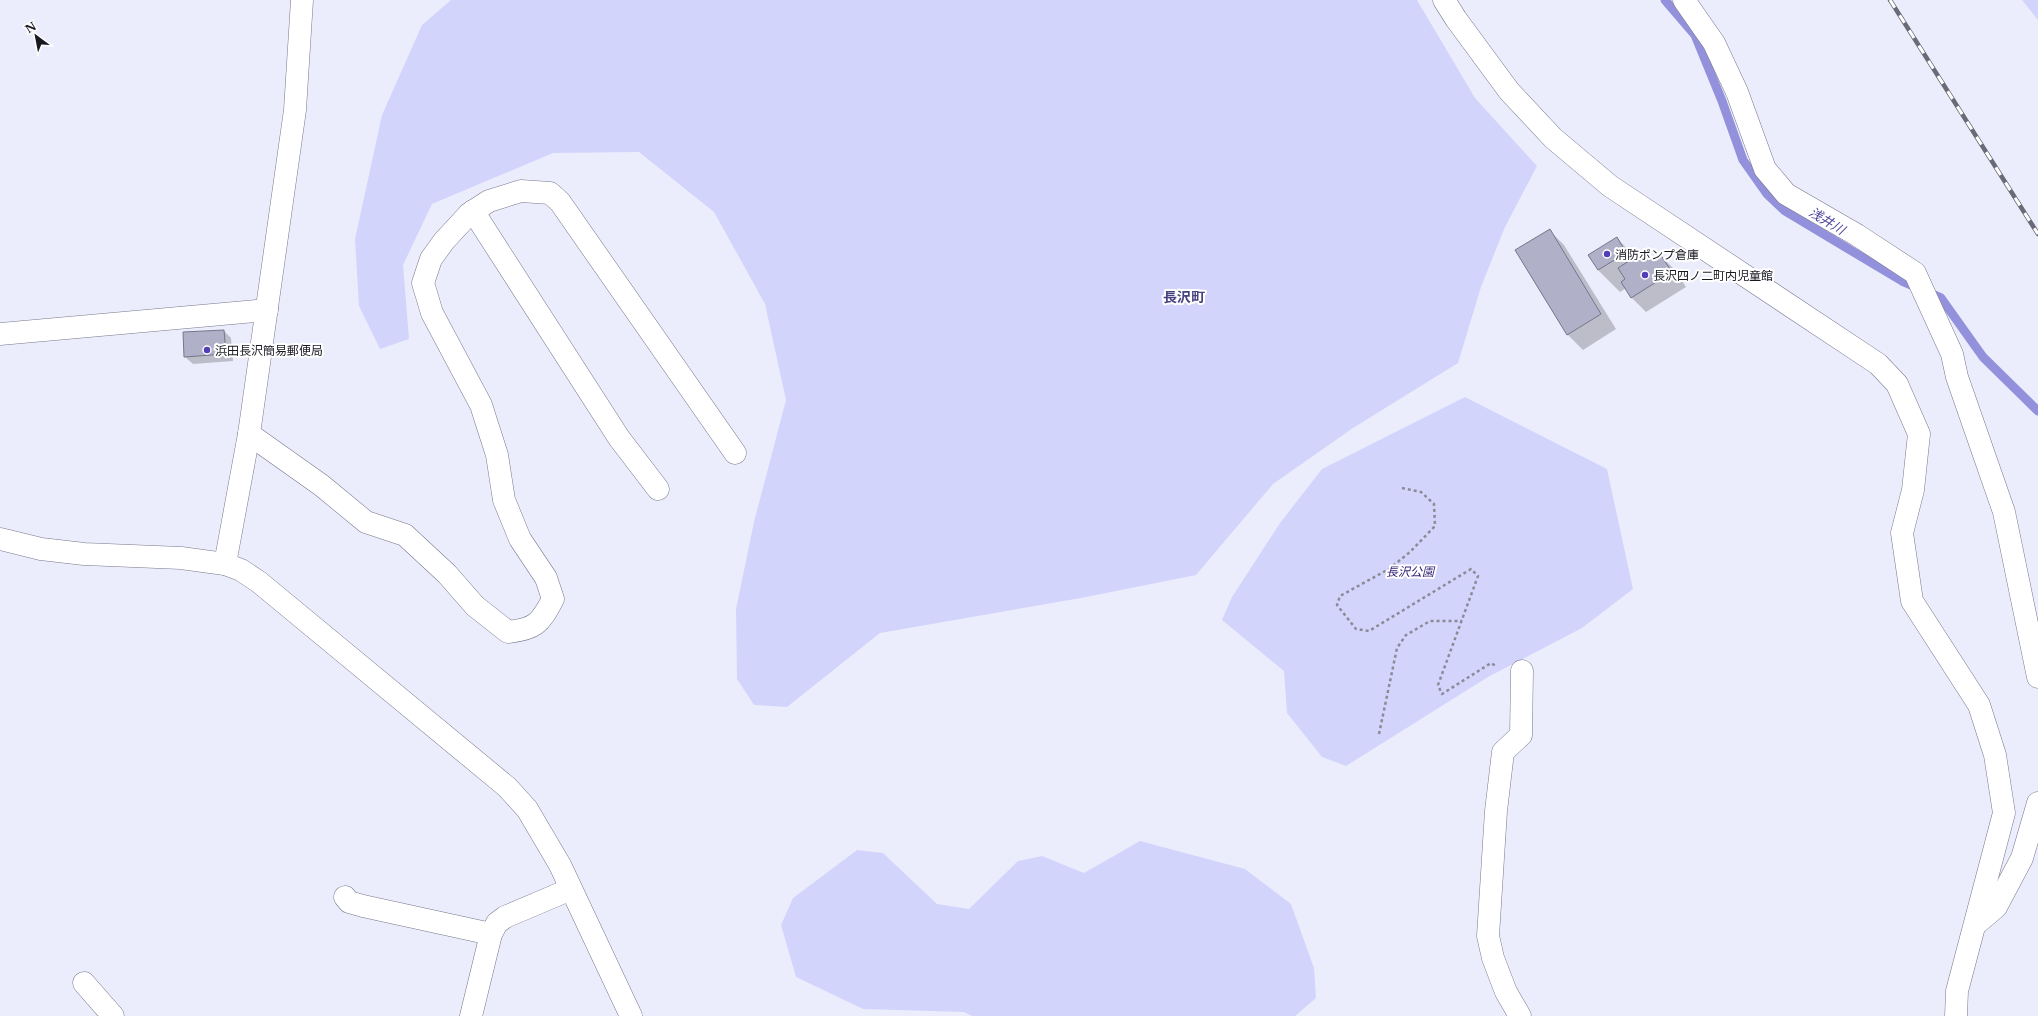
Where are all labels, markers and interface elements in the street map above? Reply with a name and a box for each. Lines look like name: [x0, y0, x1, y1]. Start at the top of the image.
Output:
north arrow: [16, 16, 56, 56]
text: N: [23, 18, 39, 36]
water label: 浅井川: [1806, 204, 1850, 239]
place label: 消防ポンプ倉庫: [1615, 247, 1699, 262]
marker: 消防ポンプ倉庫: [1602, 249, 1612, 259]
place label: 長沢四ノ二町内児童館: [1653, 268, 1773, 283]
marker: 長沢四ノ二町内児童館: [1640, 270, 1650, 280]
district label: 長沢町: [1163, 288, 1205, 306]
place label: 浜田長沢簡易郵便局: [215, 343, 323, 358]
marker: 浜田長沢簡易郵便局: [202, 345, 212, 355]
park label: 長沢公園: [1386, 564, 1436, 579]

